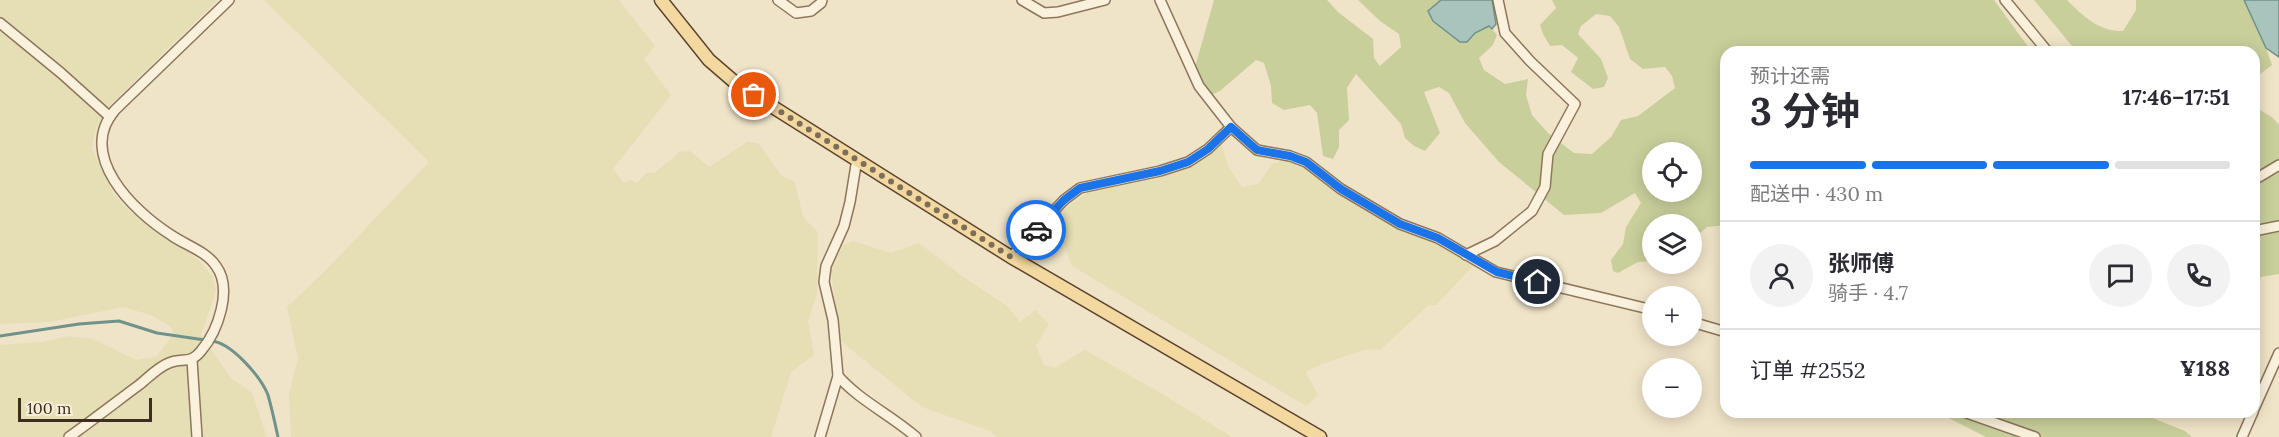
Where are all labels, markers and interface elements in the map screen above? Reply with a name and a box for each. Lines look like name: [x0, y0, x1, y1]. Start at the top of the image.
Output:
text: 预计还需: [1750, 63, 1830, 88]
pin: [728, 69, 779, 120]
icon: bag: [737, 78, 770, 111]
text: 17:46–17:51: [2123, 83, 2230, 111]
text: 3 分钟: [1750, 86, 1860, 136]
map controls: [1642, 142, 1702, 418]
button: locate: [1642, 142, 1702, 202]
text: 配送中 · 430 m: [1750, 181, 1883, 206]
courier: [1006, 200, 1066, 260]
icon: car: [1020, 214, 1053, 247]
button: layers: [1642, 214, 1702, 274]
button: person: [1750, 244, 1813, 307]
button: chat: [2089, 244, 2152, 307]
button: phone: [2167, 244, 2230, 307]
text: 张师傅: [1828, 249, 1894, 277]
pin: [1512, 256, 1563, 307]
icon: home: [1521, 265, 1554, 298]
text: 骑手 · 4.7: [1828, 280, 1908, 305]
button: +: [1642, 286, 1702, 346]
text: ¥188: [2180, 354, 2230, 382]
text: 订单 #2552: [1750, 356, 1866, 384]
button: −: [1642, 358, 1702, 418]
scale bar: [18, 395, 152, 422]
text: 100 m: [27, 398, 71, 418]

